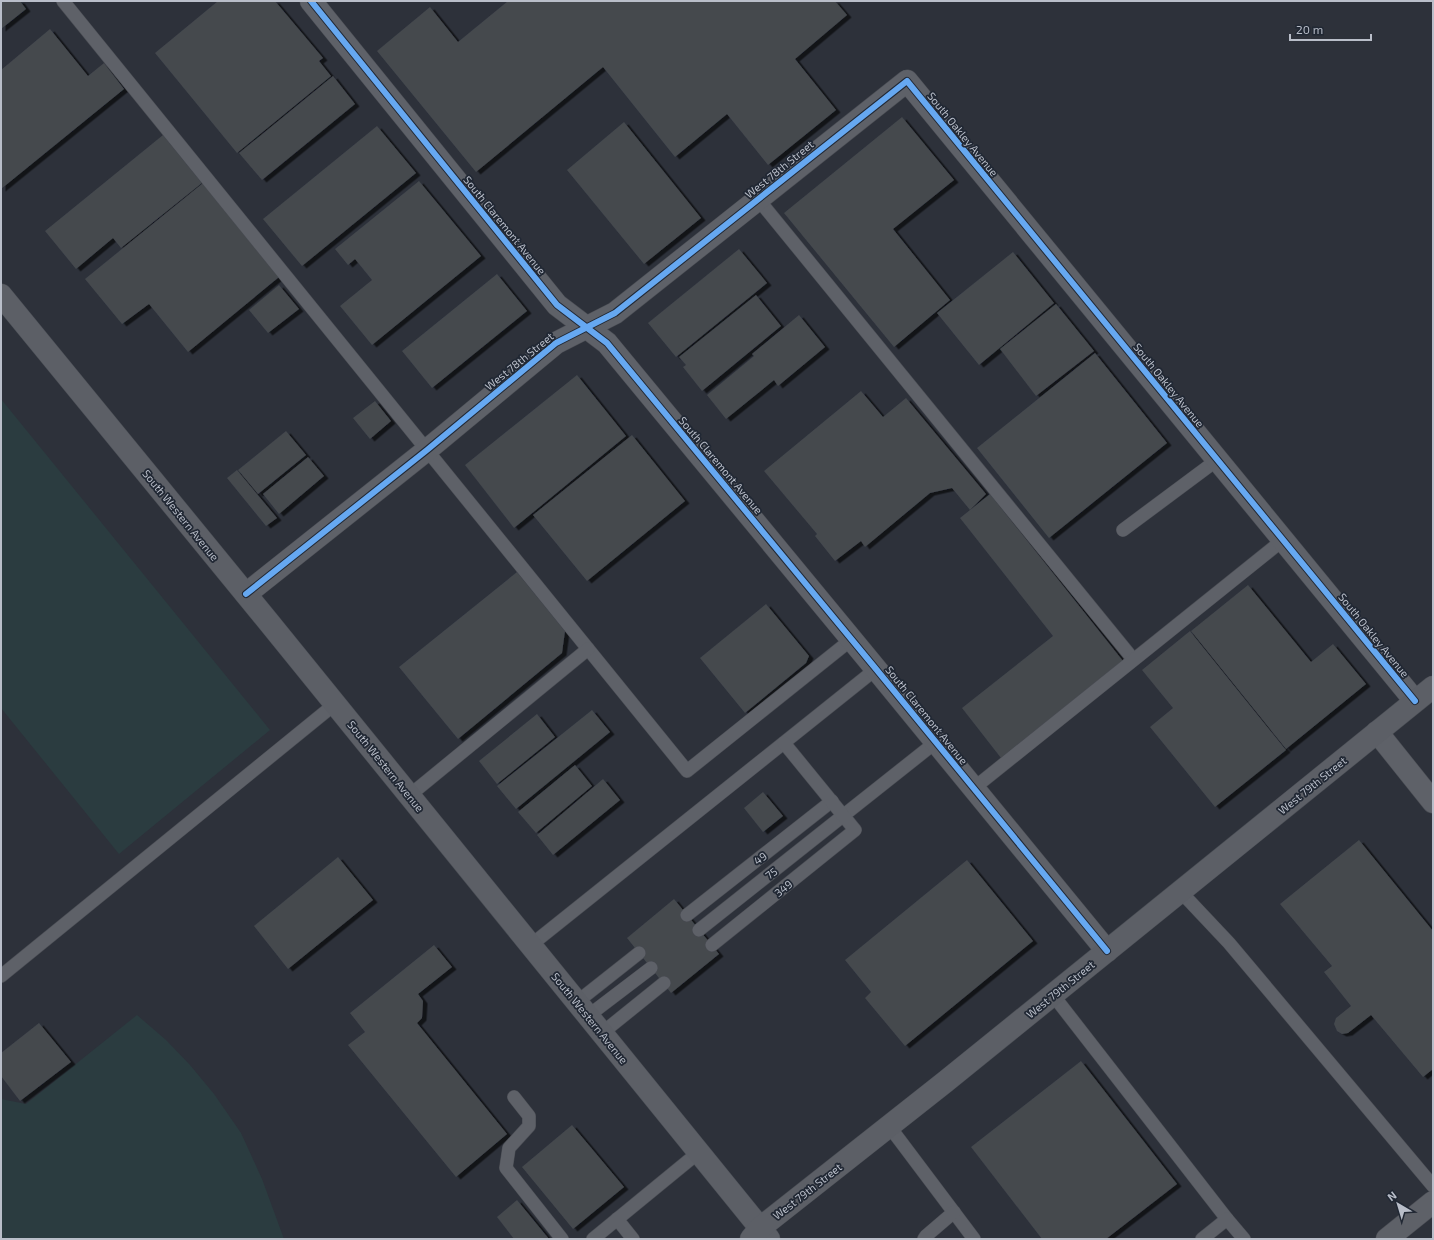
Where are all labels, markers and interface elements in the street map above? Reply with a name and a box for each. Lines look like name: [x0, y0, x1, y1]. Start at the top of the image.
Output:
scale bar: [1290, 16, 1371, 42]
text: 20 m: [1296, 22, 1323, 36]
street label: South Oakley Avenue: [925, 89, 1001, 179]
street label: West 78th Street: [742, 137, 816, 201]
street label: South Claremont Avenue: [461, 173, 549, 277]
street label: West 78th Street: [482, 329, 556, 393]
street label: South Oakley Avenue: [1131, 340, 1207, 430]
street label: South Claremont Avenue: [676, 414, 766, 516]
street label: South Western Avenue: [140, 467, 222, 563]
street label: South Oakley Avenue: [1336, 590, 1412, 680]
street label: South Claremont Avenue: [883, 663, 971, 767]
street label: South Western Avenue: [345, 718, 427, 814]
street label: West 79th Street: [1275, 754, 1349, 816]
street label: 49: [751, 849, 769, 867]
street label: 75: [762, 864, 780, 882]
street label: 349: [771, 877, 795, 899]
street label: West 79th Street: [1023, 958, 1097, 1020]
street label: South Western Avenue: [549, 970, 631, 1066]
street label: West 79th Street: [770, 1160, 844, 1222]
north arrow: [1378, 1184, 1418, 1224]
text: N: [1384, 1188, 1399, 1203]

